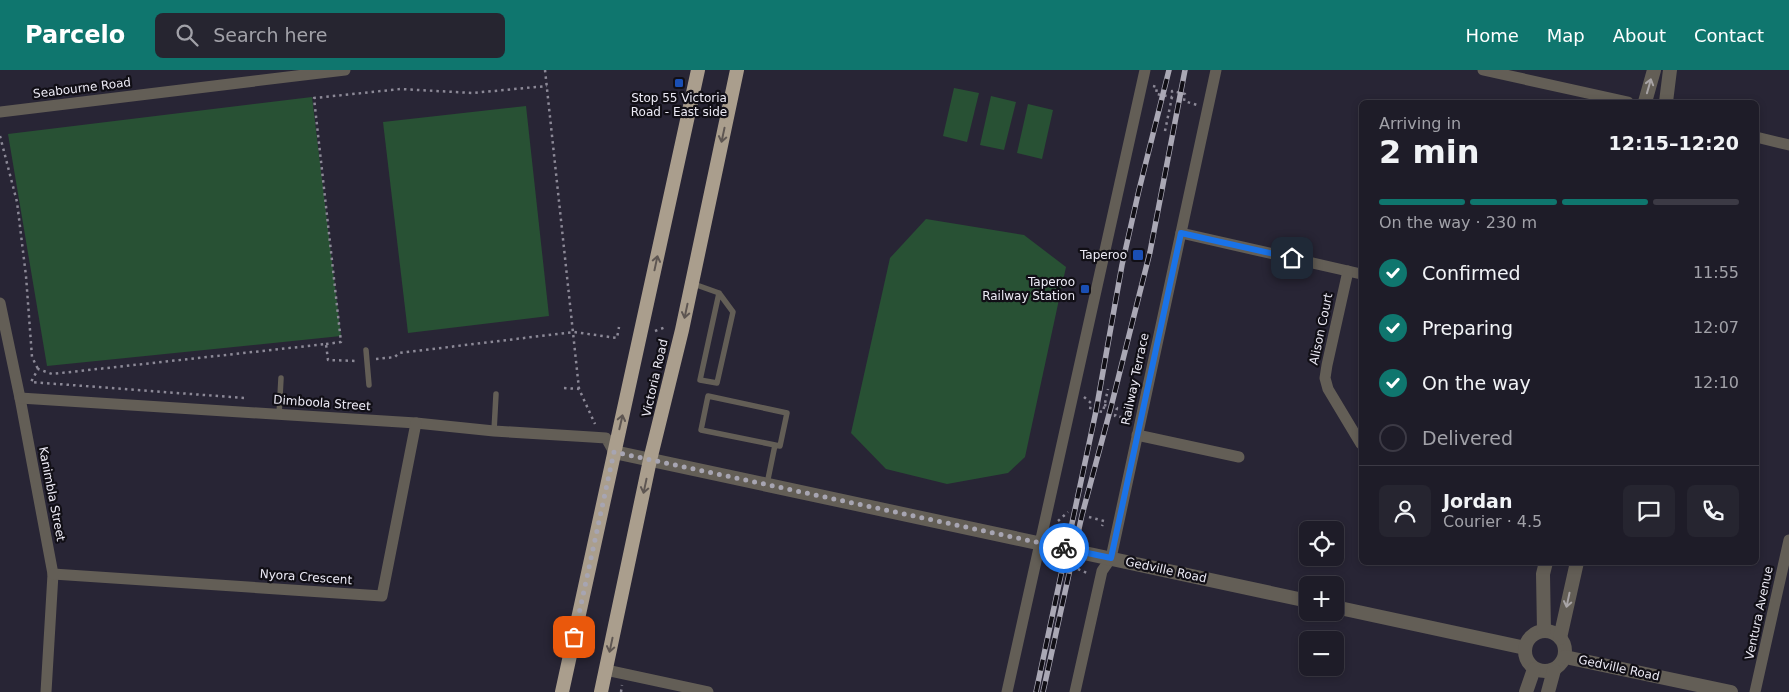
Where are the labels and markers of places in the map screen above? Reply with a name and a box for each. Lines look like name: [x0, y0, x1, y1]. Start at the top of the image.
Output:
marker: Stop 55 Victoria Road - East side: [673, 77, 685, 89]
place label: Stop 55 Victoria Road - East side: [631, 91, 727, 119]
pin: [1271, 237, 1313, 279]
place label: Taperoo: [1079, 248, 1127, 262]
marker: Taperoo: [1131, 248, 1145, 262]
place label: Taperoo Railway Station: [982, 275, 1075, 303]
marker: Taperoo Railway Station: [1079, 283, 1091, 295]
pin: [553, 616, 595, 658]

